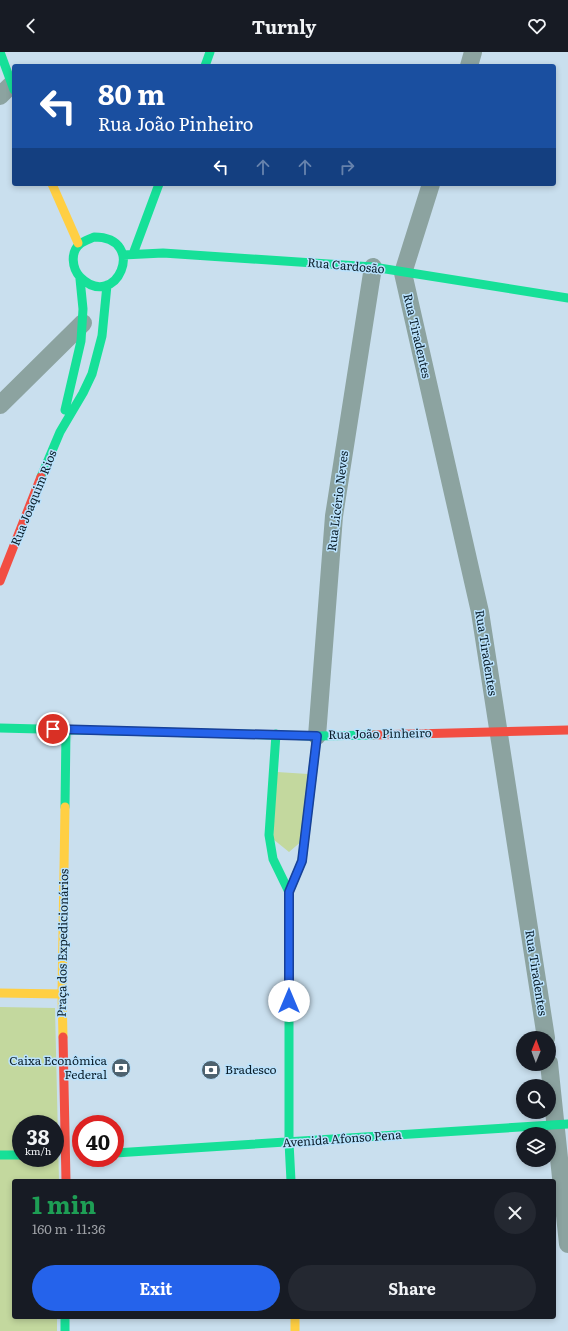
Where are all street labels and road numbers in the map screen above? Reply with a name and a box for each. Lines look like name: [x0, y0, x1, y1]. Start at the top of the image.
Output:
street label: Rua Cardosão: [307, 253, 386, 277]
street label: Rua Tiradentes: [399, 292, 437, 381]
street label: Rua Joaquim Rios: [6, 446, 61, 548]
street label: Rua Licério Neves: [322, 449, 352, 552]
street label: Rua Tiradentes: [471, 609, 503, 698]
street label: Rua João Pinheiro: [328, 723, 432, 743]
street label: Praça dos Expedicionários: [52, 868, 72, 1017]
street label: Rua Tiradentes: [521, 929, 553, 1018]
street label: Avenida Afonso Pena: [282, 1125, 403, 1151]

